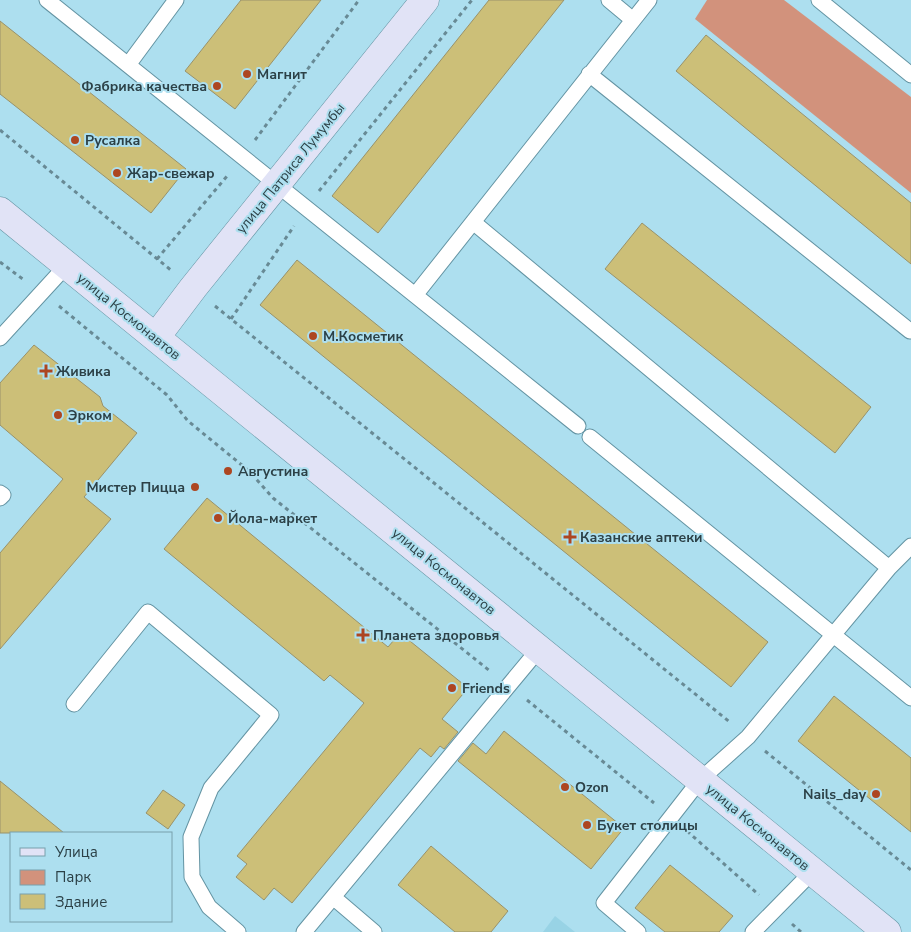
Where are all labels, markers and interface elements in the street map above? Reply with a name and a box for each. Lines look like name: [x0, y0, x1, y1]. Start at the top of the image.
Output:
place label: Магнит: [257, 65, 307, 84]
marker: Магнит: [241, 68, 253, 80]
place label: Фабрика качества: [81, 77, 207, 96]
marker: Фабрика качества: [211, 80, 223, 92]
street label: улица Патриса Лумумбы: [232, 99, 349, 238]
place label: Русалка: [85, 131, 140, 150]
marker: Русалка: [69, 134, 81, 146]
place label: Жар-свежар: [127, 164, 215, 183]
marker: Жар-свежар: [111, 167, 123, 179]
street label: улица Космонавтов: [73, 269, 185, 364]
place label: М.Косметик: [323, 327, 403, 346]
marker: М.Косметик: [307, 330, 319, 342]
place label: Живика: [56, 362, 111, 381]
marker: Живика: [40, 365, 52, 377]
place label: Эрком: [68, 406, 112, 425]
marker: Эрком: [52, 409, 64, 421]
place label: Августина: [238, 462, 308, 481]
marker: Августина: [222, 465, 234, 477]
place label: Мистер Пицца: [86, 478, 185, 497]
marker: Мистер Пицца: [189, 481, 201, 493]
place label: Йола-маркет: [228, 509, 318, 528]
marker: Йола-маркет: [212, 512, 224, 524]
street label: улица Космонавтов: [388, 524, 500, 619]
place label: Казанские аптеки: [580, 528, 703, 547]
marker: Казанские аптеки: [564, 531, 576, 543]
place label: Планета здоровья: [373, 626, 499, 645]
marker: Планета здоровья: [357, 629, 369, 641]
place label: Friends: [462, 679, 510, 698]
marker: Friends: [446, 682, 458, 694]
place label: Ozon: [575, 778, 609, 797]
street label: улица Космонавтов: [702, 780, 814, 875]
marker: Ozon: [559, 781, 571, 793]
place label: Nails_day: [803, 785, 867, 804]
marker: Nails_day: [870, 788, 882, 800]
place label: Букет столицы: [597, 816, 698, 835]
marker: Букет столицы: [581, 819, 593, 831]
legend: [10, 832, 172, 922]
text: Улица: [54, 842, 98, 862]
text: Парк: [55, 867, 91, 887]
text: Здание: [55, 892, 107, 912]

